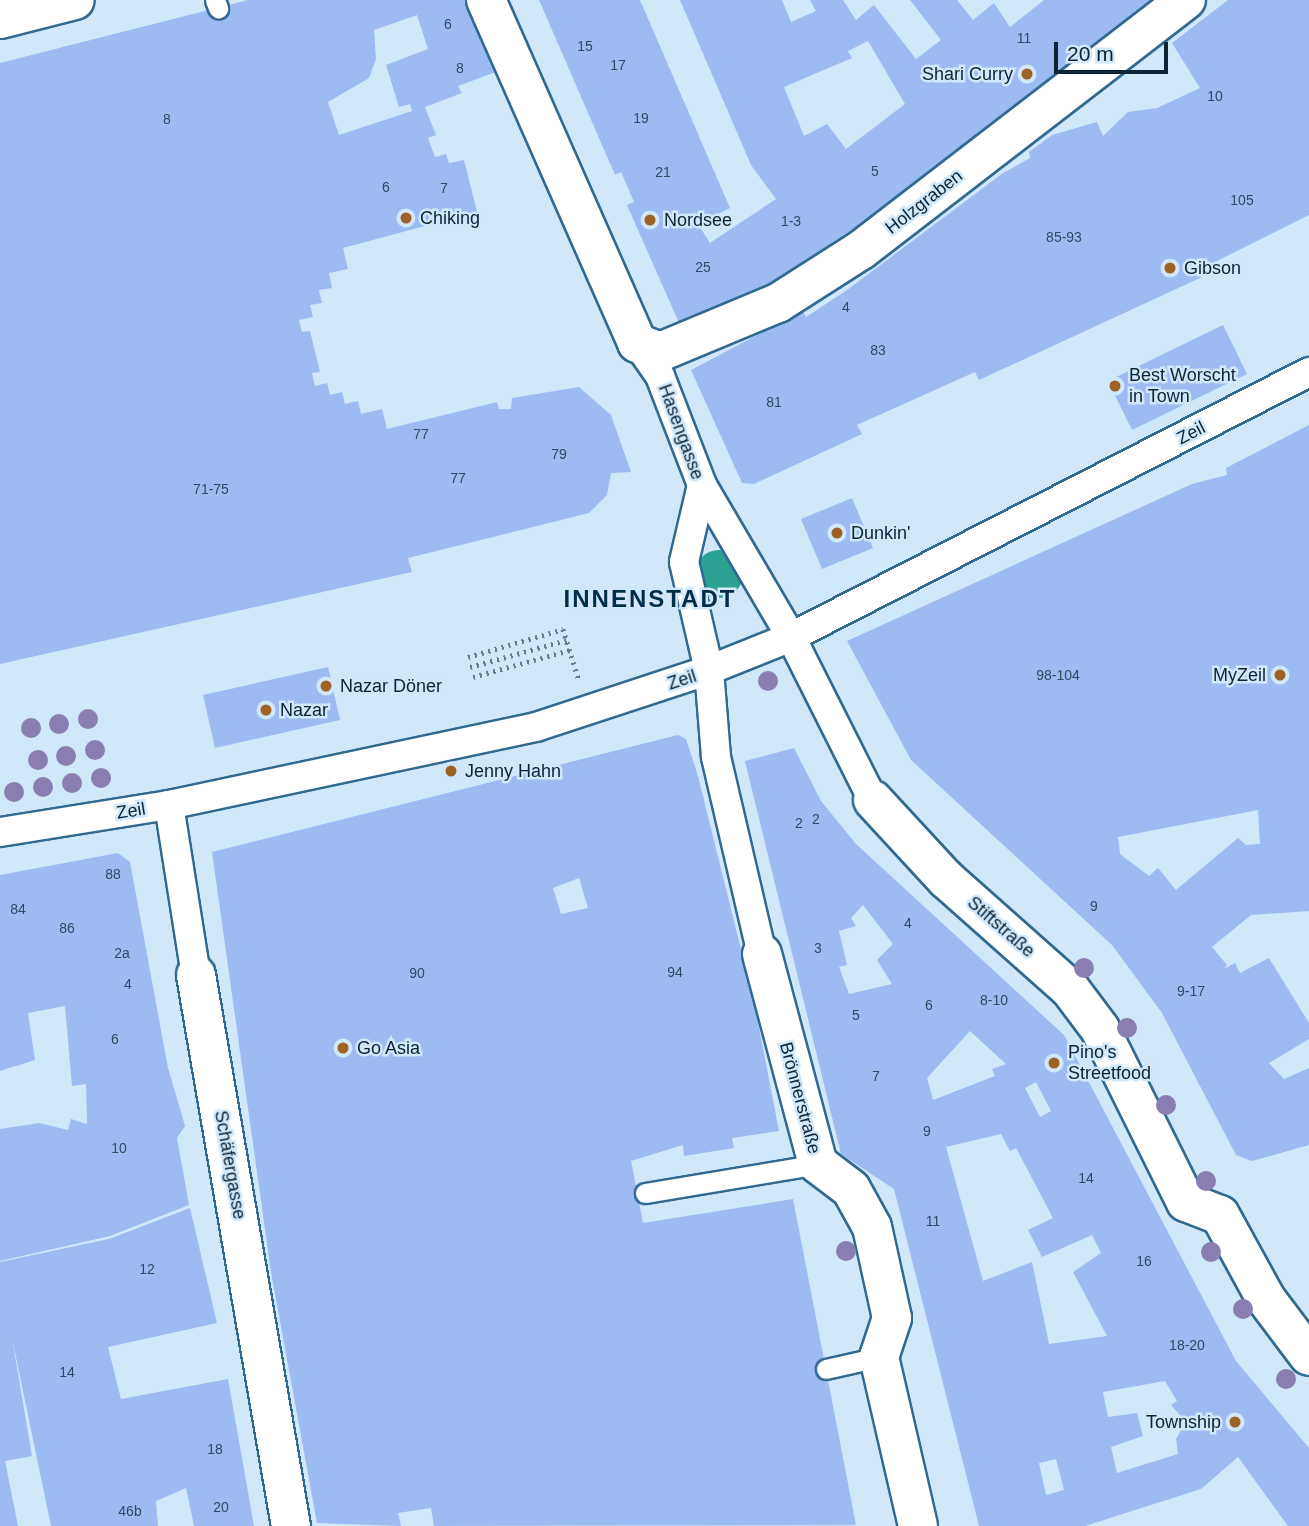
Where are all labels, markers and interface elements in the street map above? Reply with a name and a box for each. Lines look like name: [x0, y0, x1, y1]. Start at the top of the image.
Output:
house number: 6: [444, 16, 452, 32]
scale bar: [1057, 28, 1171, 72]
house number: 11: [1017, 30, 1031, 46]
house number: 15: [577, 38, 593, 54]
text: 20 m: [1067, 42, 1114, 65]
house number: 17: [610, 57, 626, 73]
house number: 8: [456, 60, 464, 76]
place label: Shari Curry: [922, 63, 1013, 85]
marker: Shari Curry: [1019, 66, 1035, 82]
house number: 10: [1207, 88, 1223, 104]
house number: 19: [633, 110, 649, 126]
house number: 8: [163, 111, 171, 127]
house number: 5: [871, 163, 879, 179]
house number: 21: [655, 164, 671, 180]
street label: Holzgraben: [881, 165, 967, 239]
house number: 6: [382, 179, 390, 195]
house number: 7: [440, 180, 448, 196]
house number: 105: [1230, 192, 1254, 208]
place label: Chiking: [420, 207, 480, 229]
place label: Nordsee: [664, 209, 732, 231]
marker: Chiking: [398, 210, 414, 226]
marker: Nordsee: [642, 212, 658, 228]
house number: 1-3: [781, 213, 801, 229]
house number: 85-93: [1046, 229, 1082, 245]
place label: Gibson: [1184, 257, 1241, 279]
house number: 25: [695, 259, 711, 275]
marker: Gibson: [1162, 260, 1178, 276]
house number: 4: [842, 299, 850, 315]
house number: 83: [870, 342, 886, 358]
place label: Best Worscht in Town: [1129, 365, 1236, 408]
marker: Best Worscht in Town: [1107, 378, 1123, 394]
street label: Hasengasse: [654, 381, 708, 483]
house number: 81: [766, 394, 782, 410]
street label: Zeil: [1173, 417, 1209, 449]
house number: 77: [413, 426, 429, 442]
house number: 79: [551, 446, 567, 462]
house number: 77: [450, 470, 466, 486]
house number: 71-75: [193, 481, 229, 497]
place label: Dunkin': [851, 522, 910, 544]
marker: Dunkin': [829, 525, 845, 541]
district label: INNENSTADT: [565, 585, 735, 613]
place label: MyZeil: [1213, 664, 1266, 686]
street label: Zeil: [665, 665, 699, 695]
house number: 98-104: [1036, 667, 1080, 683]
marker: MyZeil: [1272, 667, 1288, 683]
place label: Nazar Döner: [340, 675, 442, 697]
marker: Nazar Döner: [318, 678, 334, 694]
place label: Nazar: [280, 699, 328, 721]
marker: Nazar: [258, 702, 274, 718]
place label: Jenny Hahn: [465, 760, 561, 782]
marker: Jenny Hahn: [443, 763, 459, 779]
street label: Zeil: [115, 798, 147, 824]
house number: 2: [812, 811, 820, 827]
house number: 2: [795, 815, 803, 831]
house number: 88: [105, 866, 121, 882]
street label: Stiftstraße: [963, 892, 1039, 962]
house number: 9: [1090, 898, 1098, 914]
house number: 84: [10, 901, 26, 917]
house number: 4: [904, 915, 912, 931]
house number: 86: [59, 920, 75, 936]
house number: 3: [814, 940, 822, 956]
house number: 2a: [114, 945, 130, 961]
house number: 94: [667, 964, 683, 980]
house number: 90: [409, 965, 425, 981]
house number: 4: [124, 976, 132, 992]
house number: 9-17: [1177, 983, 1205, 999]
house number: 8-10: [980, 992, 1008, 1008]
house number: 6: [925, 997, 933, 1013]
house number: 5: [852, 1007, 860, 1023]
house number: 6: [111, 1031, 119, 1047]
place label: Go Asia: [357, 1037, 421, 1059]
marker: Go Asia: [335, 1040, 351, 1056]
street label: Brönnerstraße: [775, 1040, 825, 1156]
place label: Pino's Streetfood: [1068, 1042, 1151, 1084]
marker: Pino's Streetfood: [1046, 1055, 1062, 1071]
house number: 7: [872, 1068, 880, 1084]
street label: Schäfergasse: [210, 1109, 250, 1221]
house number: 9: [923, 1123, 931, 1139]
house number: 10: [111, 1140, 127, 1156]
house number: 14: [1078, 1170, 1094, 1186]
house number: 11: [926, 1213, 940, 1229]
house number: 16: [1136, 1253, 1152, 1269]
house number: 12: [139, 1261, 155, 1277]
house number: 18-20: [1169, 1337, 1205, 1353]
house number: 14: [59, 1364, 75, 1380]
place label: Township: [1146, 1411, 1221, 1433]
marker: Township: [1227, 1414, 1243, 1430]
house number: 18: [207, 1441, 223, 1457]
house number: 20: [213, 1499, 229, 1515]
house number: 46b: [118, 1503, 142, 1519]

